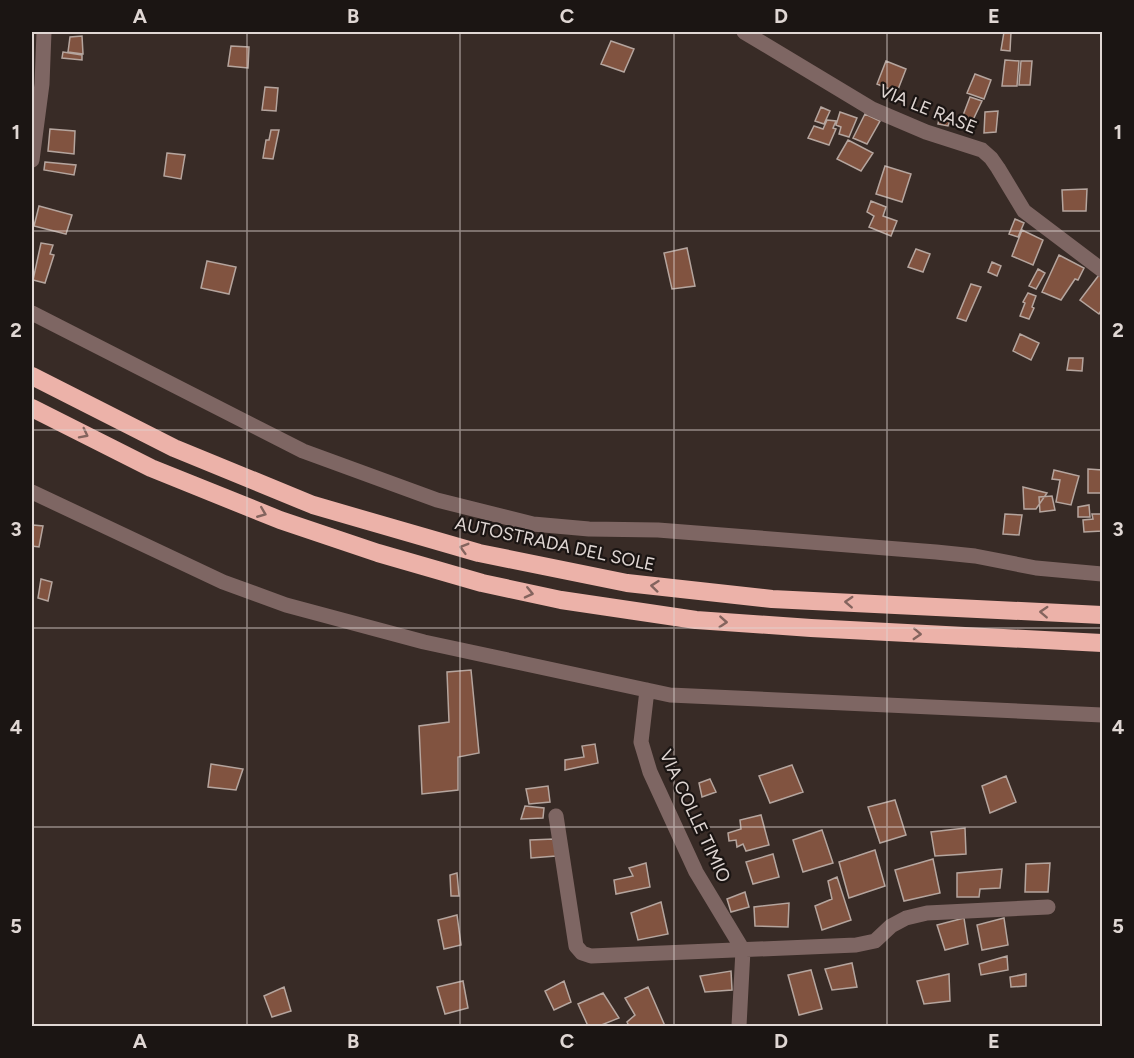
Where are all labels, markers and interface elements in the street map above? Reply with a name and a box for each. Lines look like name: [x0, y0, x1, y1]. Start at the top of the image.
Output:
text: A: [133, 4, 148, 28]
text: B: [347, 4, 359, 28]
text: C: [560, 4, 574, 28]
text: D: [774, 4, 788, 28]
text: E: [988, 4, 1000, 28]
street label: VIA LE RASE: [876, 79, 980, 139]
text: 1: [12, 120, 20, 144]
text: 1: [1114, 120, 1122, 144]
text: 2: [10, 318, 22, 342]
text: 2: [1112, 318, 1124, 342]
one-way arrow: [77, 427, 88, 439]
one-way arrow: [256, 506, 267, 518]
street label: AUTOSTRADA DEL SOLE: [453, 512, 657, 576]
text: 3: [10, 517, 22, 541]
text: 3: [1112, 517, 1124, 541]
one-way arrow: [459, 543, 470, 555]
one-way arrow: [651, 580, 660, 593]
one-way arrow: [524, 586, 534, 599]
one-way arrow: [845, 596, 854, 609]
one-way arrow: [1040, 605, 1049, 618]
one-way arrow: [718, 615, 727, 628]
one-way arrow: [913, 627, 922, 640]
text: 4: [10, 715, 23, 739]
text: 4: [1112, 715, 1125, 739]
street label: VIA COLLE TIMIO: [655, 746, 735, 886]
text: 5: [10, 914, 22, 938]
text: 5: [1112, 914, 1124, 938]
text: A: [133, 1029, 148, 1053]
text: B: [347, 1029, 359, 1053]
text: C: [560, 1029, 574, 1053]
text: D: [774, 1029, 788, 1053]
text: E: [988, 1029, 1000, 1053]

